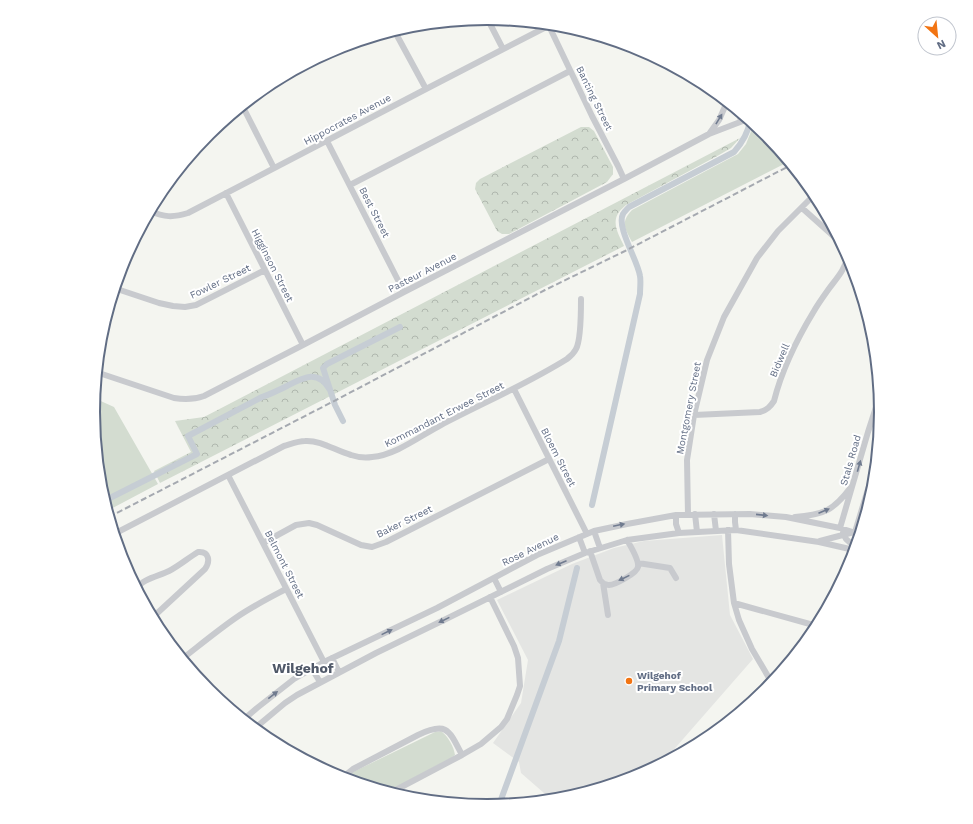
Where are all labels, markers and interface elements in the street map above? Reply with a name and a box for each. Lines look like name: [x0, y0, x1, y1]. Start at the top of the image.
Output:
north arrow: [917, 16, 957, 56]
text: N: [935, 37, 948, 52]
street label: Banting Street: [574, 64, 615, 133]
street label: Hippocrates Avenue: [302, 92, 393, 147]
one-way arrow: [715, 113, 722, 125]
street label: Best Street: [357, 185, 392, 240]
street label: Higginson Street: [249, 227, 296, 304]
street label: Pasteur Avenue: [386, 250, 459, 294]
street label: Fowler Street: [188, 262, 253, 301]
street label: Bidwell: [767, 342, 791, 379]
street label: Montgomery Street: [674, 360, 703, 455]
street label: Kommandant Erwee Street: [383, 379, 506, 449]
street label: Bloem Street: [539, 426, 578, 489]
street label: Stals Road: [838, 433, 863, 487]
one-way arrow: [856, 460, 862, 472]
street label: Baker Street: [374, 503, 435, 540]
one-way arrow: [818, 508, 829, 514]
one-way arrow: [756, 512, 768, 518]
one-way arrow: [612, 522, 625, 528]
street label: Belmont Street: [263, 528, 307, 601]
street label: Rose Avenue: [500, 531, 561, 568]
one-way arrow: [555, 560, 567, 566]
one-way arrow: [619, 575, 630, 581]
one-way arrow: [439, 617, 450, 623]
one-way arrow: [381, 629, 393, 636]
district label: Wilgehof: [272, 660, 334, 676]
place label: Wilgehof Primary School: [637, 670, 713, 693]
marker: Wilgehof Primary School: [624, 676, 634, 686]
one-way arrow: [268, 690, 279, 699]

